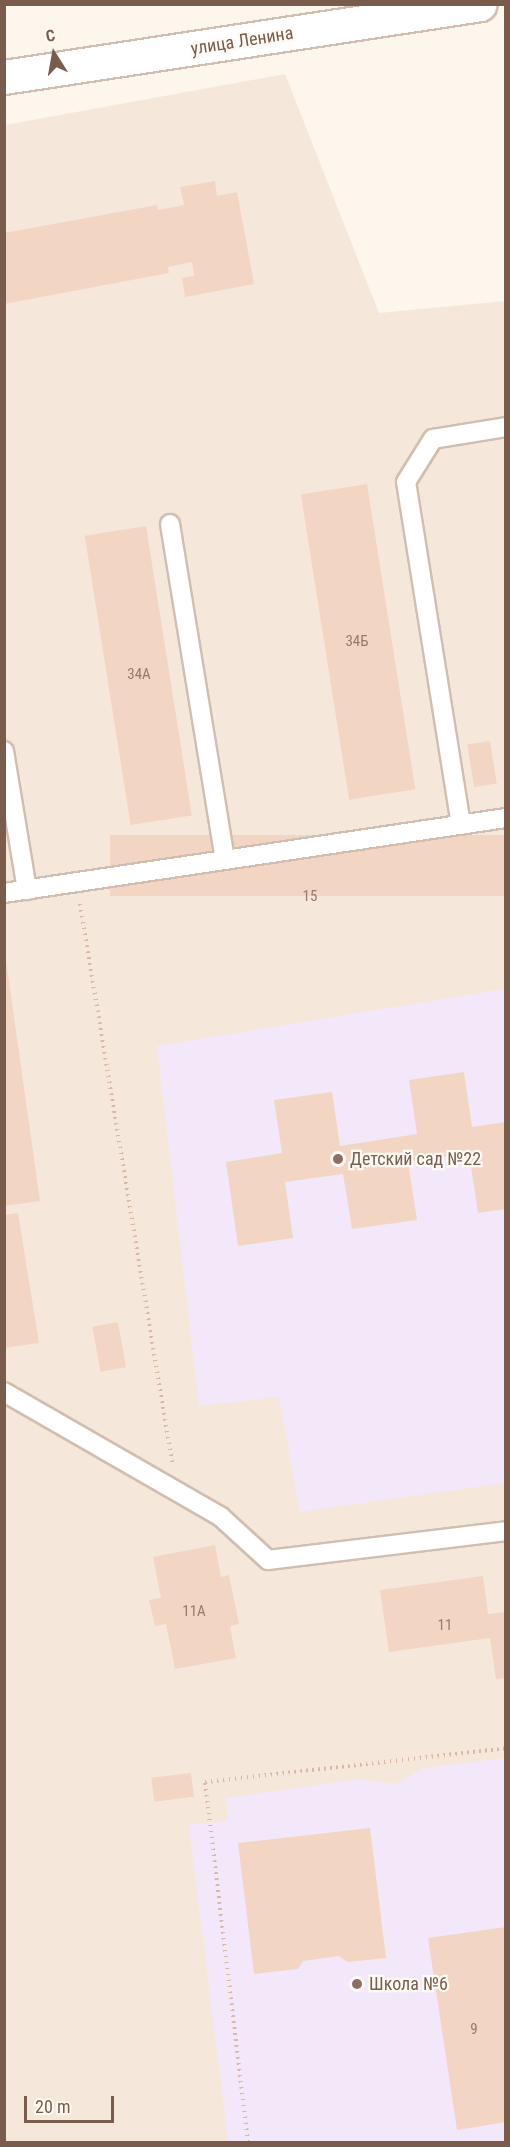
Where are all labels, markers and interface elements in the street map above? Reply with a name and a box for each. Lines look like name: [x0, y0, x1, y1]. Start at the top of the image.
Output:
street label: улица Ленина: [189, 22, 295, 60]
north arrow: [24, 24, 84, 84]
text: С: [44, 26, 57, 46]
house number: 34Б: [345, 633, 369, 651]
house number: 34А: [127, 666, 151, 684]
house number: 15: [303, 888, 317, 906]
place label: Детский сад №22: [350, 1148, 481, 1170]
marker: Детский сад №22: [331, 1152, 345, 1166]
house number: 11А: [182, 1603, 206, 1621]
house number: 11: [438, 1617, 452, 1635]
place label: Школа №6: [369, 1973, 448, 1995]
marker: Школа №6: [350, 1977, 364, 1991]
house number: 9: [470, 2021, 478, 2039]
scale bar: [27, 2084, 117, 2122]
text: 20 m: [35, 2096, 70, 2117]

